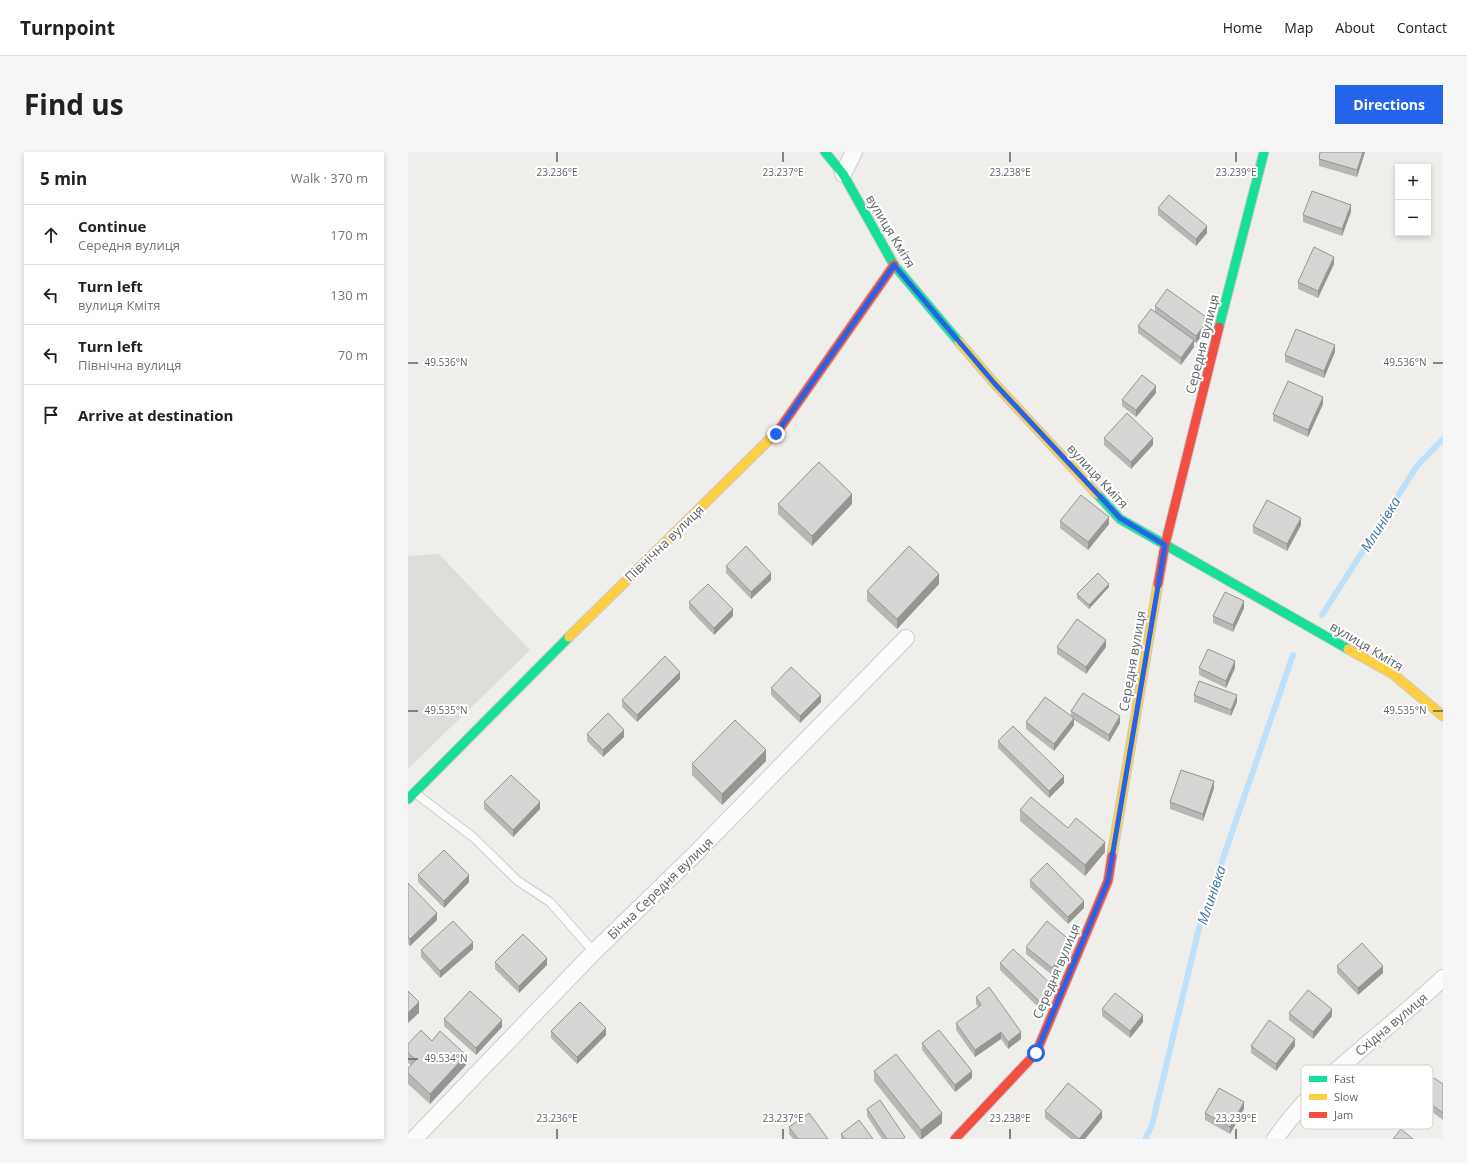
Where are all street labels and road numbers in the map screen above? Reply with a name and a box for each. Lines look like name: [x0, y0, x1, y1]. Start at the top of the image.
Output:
street label: вулиця Кмітя: [862, 191, 920, 271]
street label: Середня вулиця: [1181, 292, 1223, 396]
street label: вулиця Кмітя: [1063, 440, 1133, 512]
street label: Північна вулиця: [621, 501, 707, 585]
street label: Середня вулиця: [1114, 609, 1150, 713]
street label: вулиця Кмітя: [1327, 617, 1407, 675]
street label: Бічна Середня вулиця: [603, 833, 717, 943]
street label: Середня вулиця: [1028, 921, 1084, 1021]
street label: Східна вулиця: [1351, 988, 1431, 1060]

